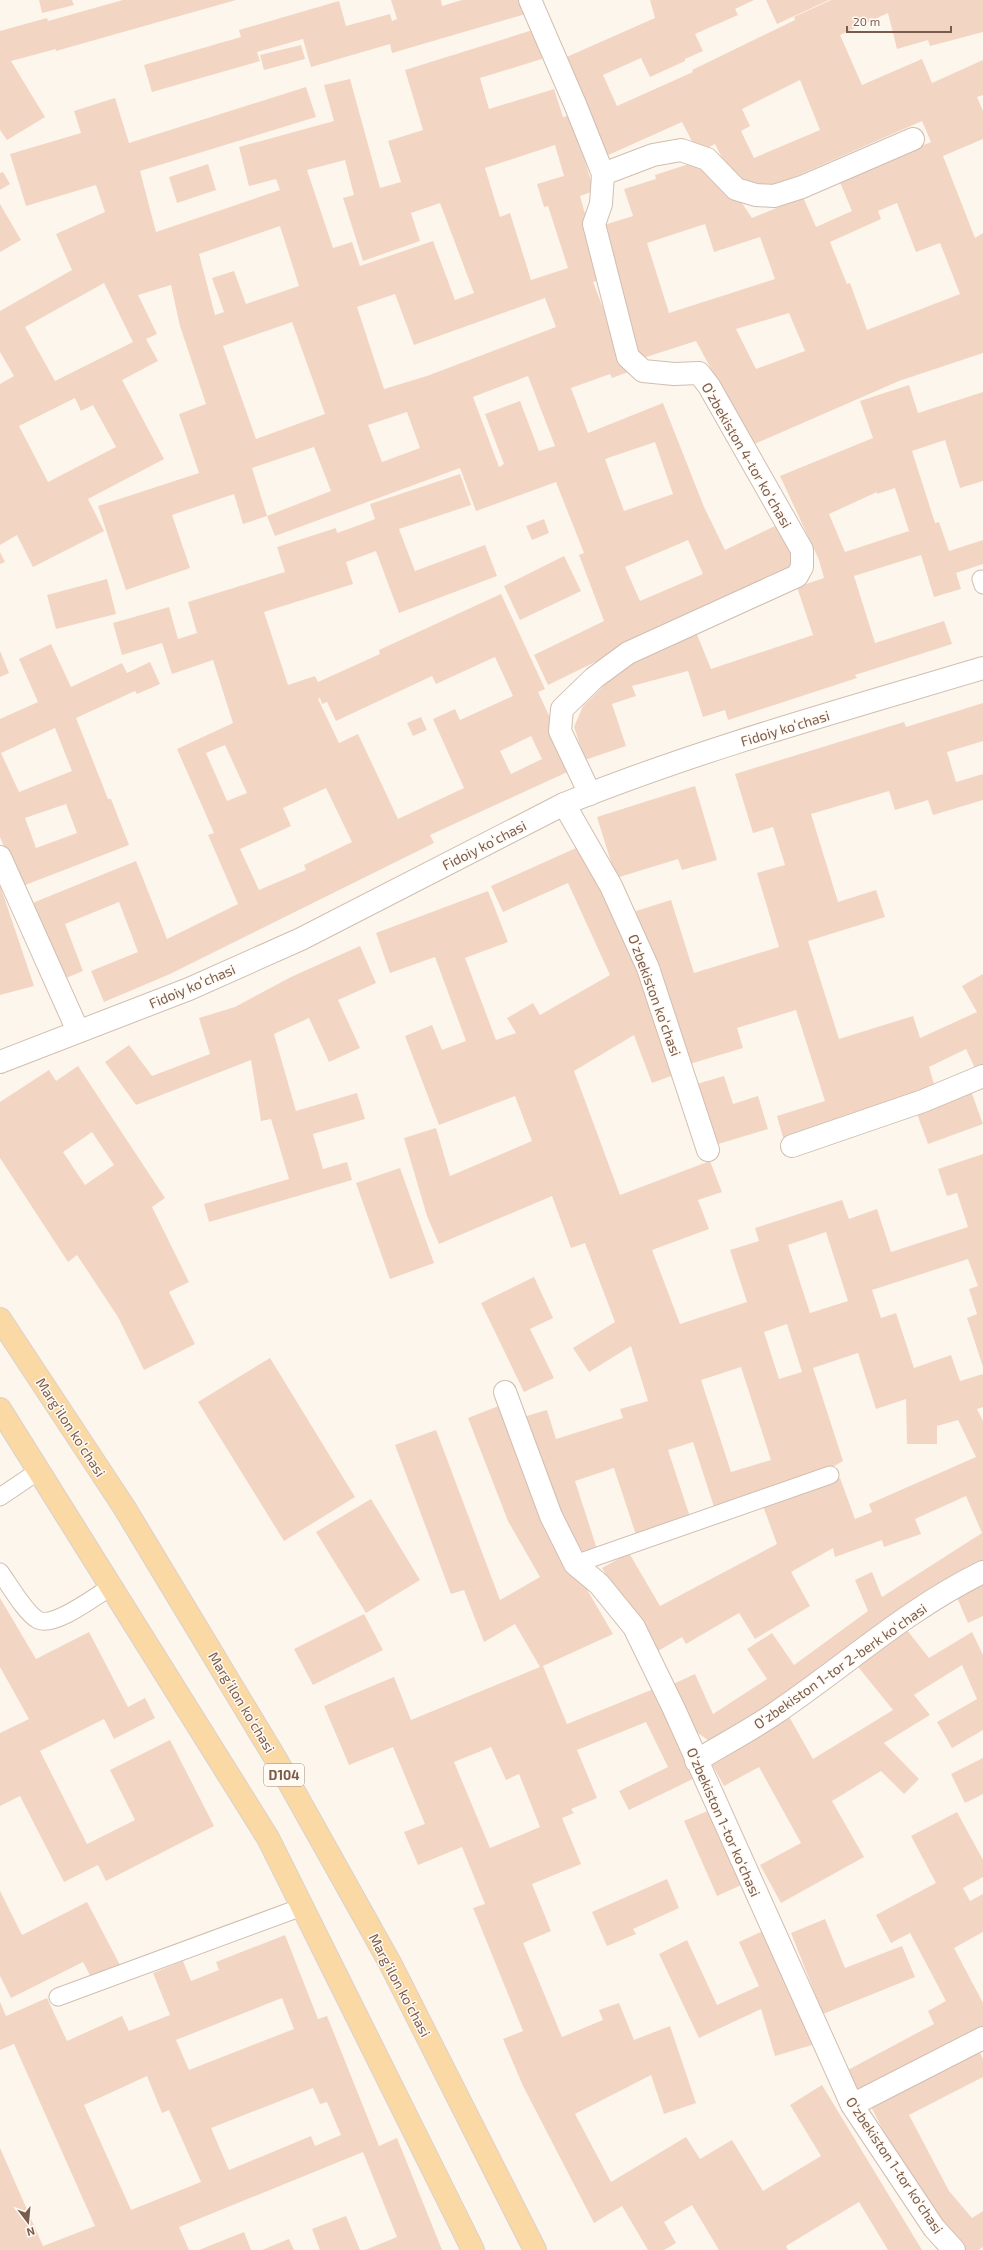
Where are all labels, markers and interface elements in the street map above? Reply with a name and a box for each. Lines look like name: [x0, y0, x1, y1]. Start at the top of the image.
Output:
scale bar: [847, 8, 951, 34]
text: 20 m: [853, 14, 880, 28]
street label: Oʻzbekiston 4-tor koʻchasi: [698, 379, 796, 531]
street label: Fidoiy koʻchasi: [739, 706, 831, 750]
street label: Fidoiy koʻchasi: [439, 817, 529, 873]
street label: Oʻzbekiston koʻchasi: [625, 932, 685, 1058]
street label: Fidoiy koʻchasi: [146, 960, 238, 1012]
street label: Margʻilon koʻchasi: [33, 1374, 109, 1480]
street label: Oʻzbekiston 1-tor 2-berk koʻchasi: [750, 1600, 930, 1732]
street label: Margʻilon koʻchasi: [205, 1648, 279, 1756]
street label: O‘zbekiston 1-tor ko‘chasi: [683, 1745, 765, 1899]
road number: D104: [264, 1764, 304, 1786]
street label: Margʻilon koʻchasi: [366, 1930, 434, 2040]
street label: O‘zbekiston 1-tor ko‘chasi: [843, 2093, 947, 2237]
north arrow: [8, 2202, 48, 2242]
text: N: [25, 2225, 37, 2239]

